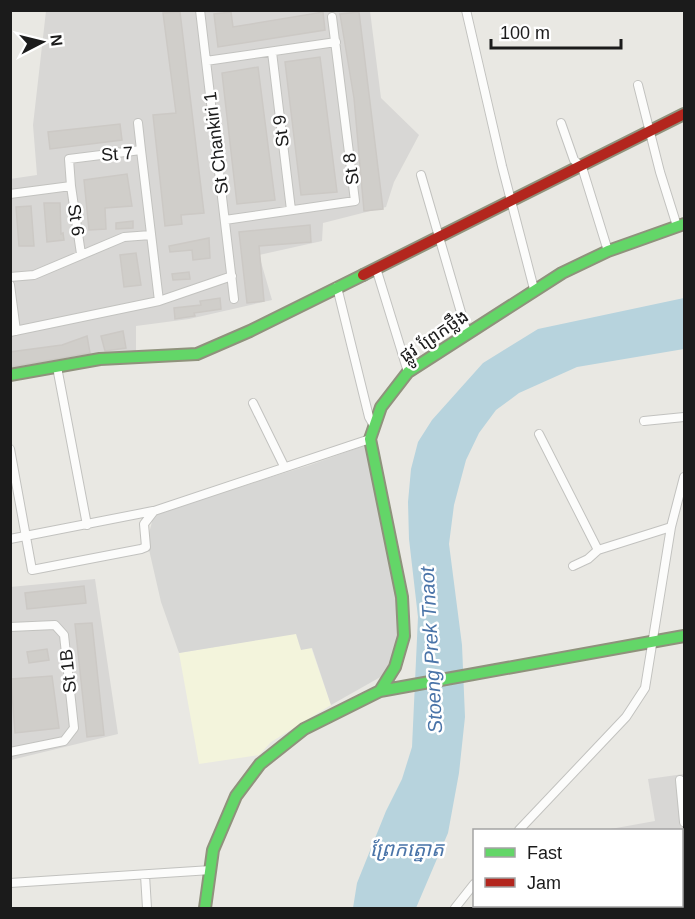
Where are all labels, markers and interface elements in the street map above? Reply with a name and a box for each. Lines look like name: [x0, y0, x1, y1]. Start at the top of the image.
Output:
north arrow: [12, 12, 72, 72]
scale bar: [491, 12, 622, 50]
text: 100 m: [500, 23, 550, 43]
text: N: [47, 33, 66, 47]
street label: St Chankiri 1: [200, 91, 232, 195]
street label: St 9: [269, 114, 293, 148]
street label: St 7: [100, 143, 134, 165]
street label: St 8: [339, 152, 363, 186]
street label: St 6: [64, 203, 88, 237]
street label: ផ្លូវ ព្រែកថ្លឹង: [395, 305, 476, 371]
water label: Stoeng Prek Tnaot: [416, 565, 446, 734]
street label: St 1B: [56, 648, 80, 694]
legend: [473, 829, 683, 907]
water label: ព្រែកត្នោត: [370, 838, 445, 862]
text: Fast: [527, 843, 562, 863]
text: Jam: [527, 873, 561, 893]

